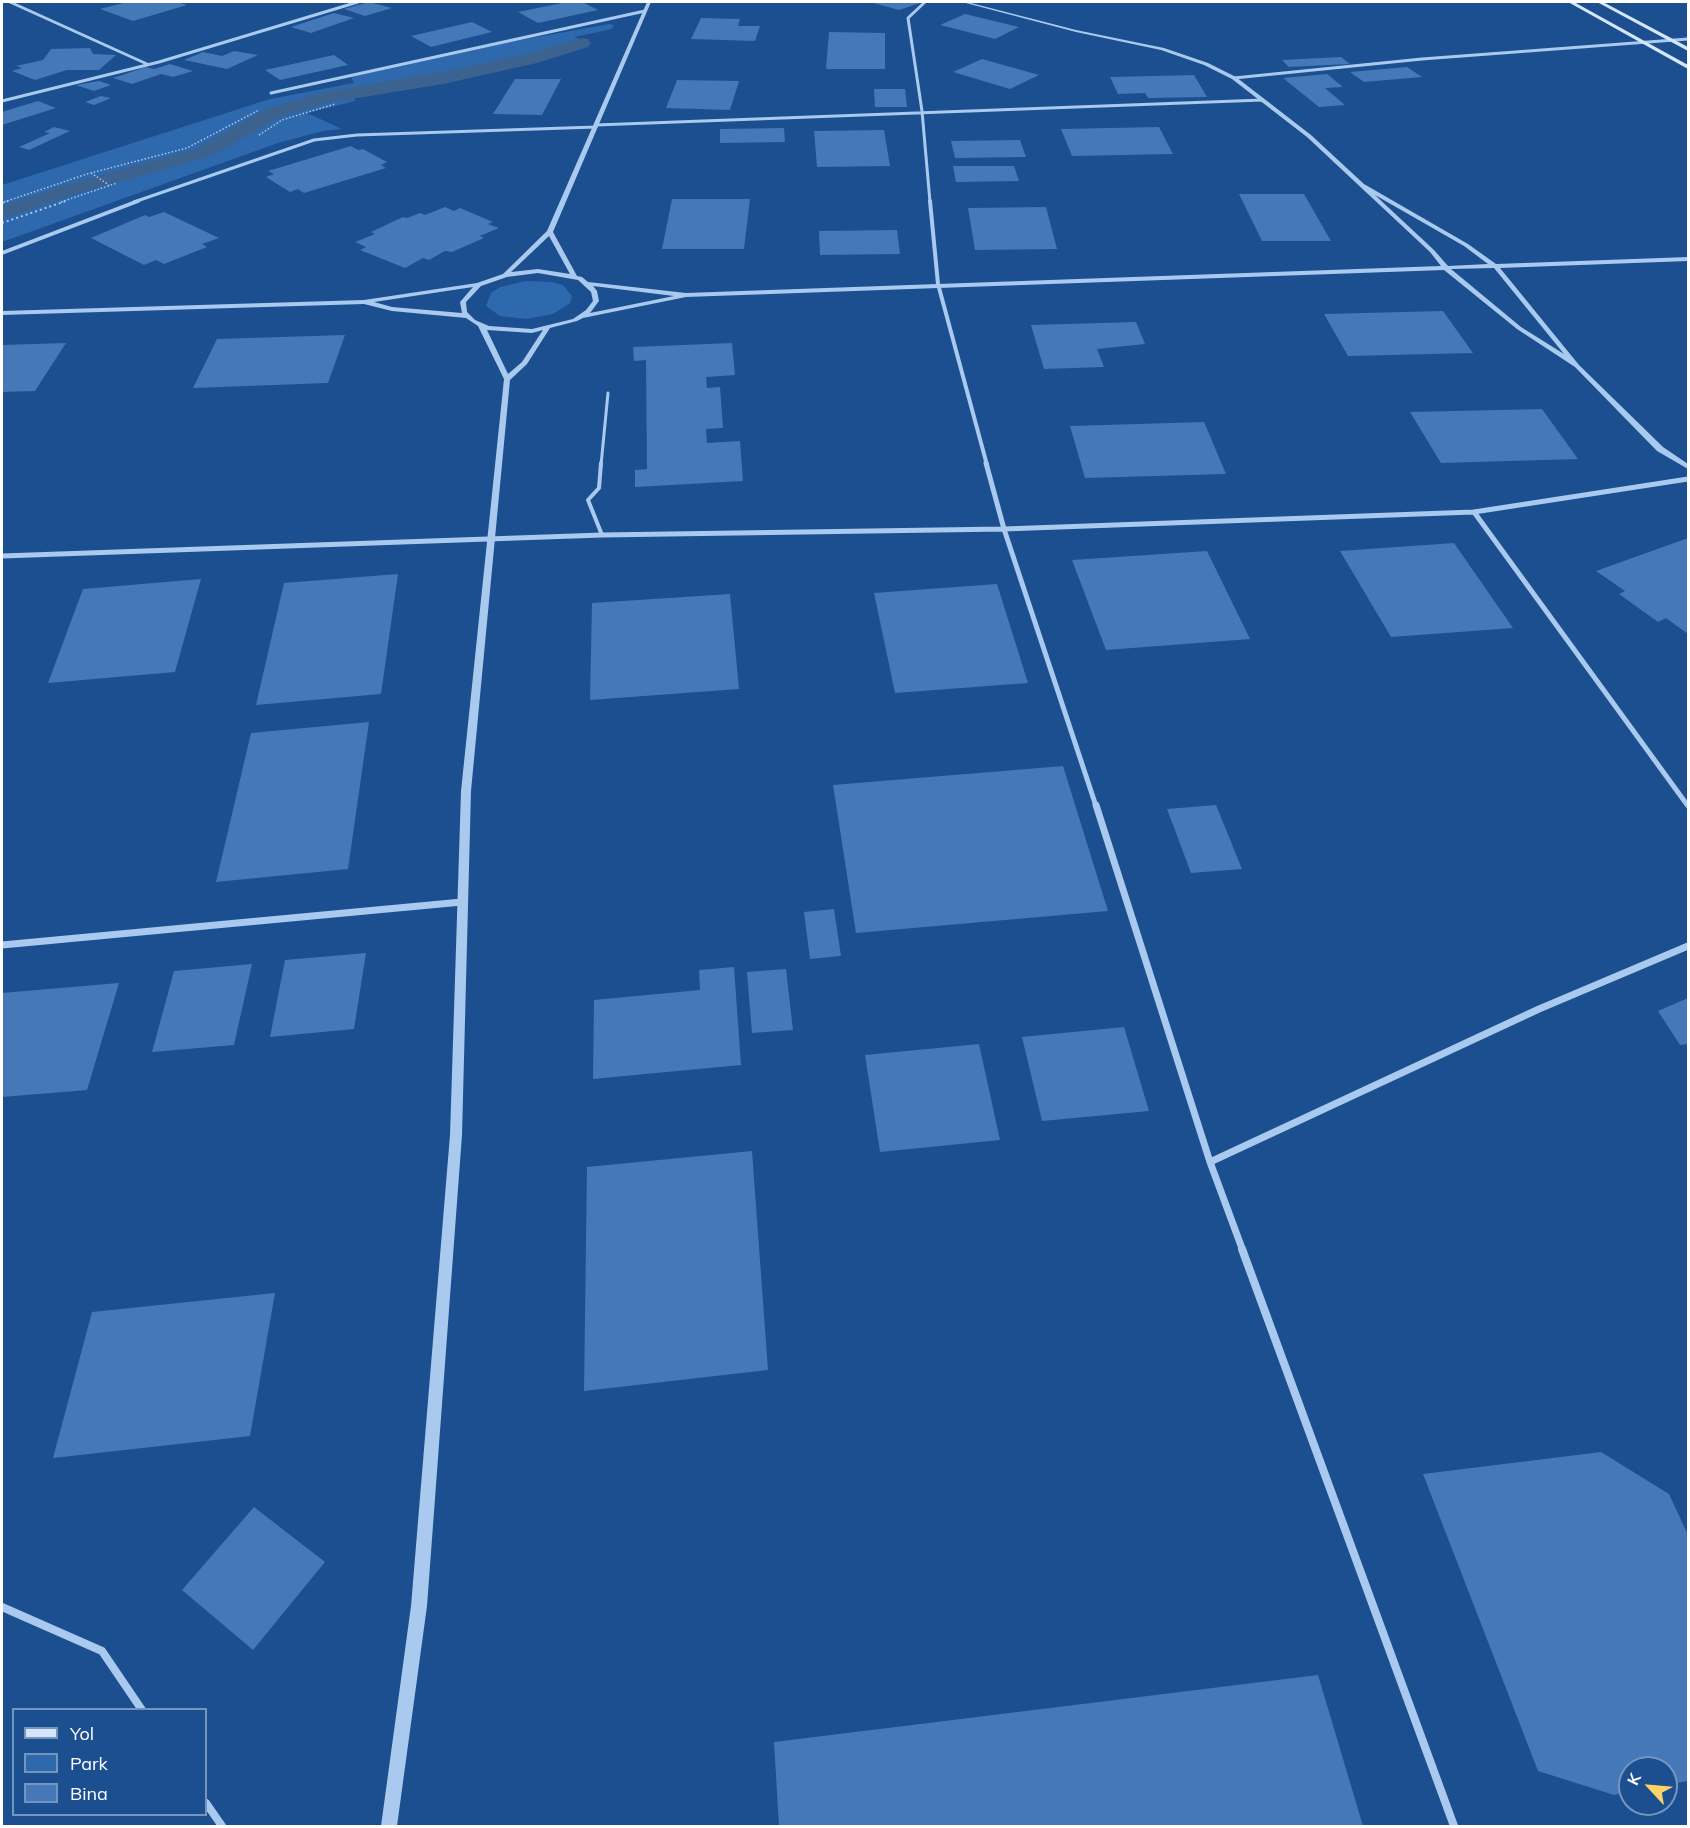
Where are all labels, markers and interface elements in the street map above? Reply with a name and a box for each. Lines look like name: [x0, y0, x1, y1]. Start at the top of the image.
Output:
legend: [12, 1708, 207, 1816]
text: Yol: [70, 1722, 94, 1745]
text: Park: [70, 1752, 108, 1775]
north arrow: [1618, 1756, 1678, 1816]
text: K: [1622, 1770, 1645, 1788]
text: Bina: [70, 1782, 108, 1805]

